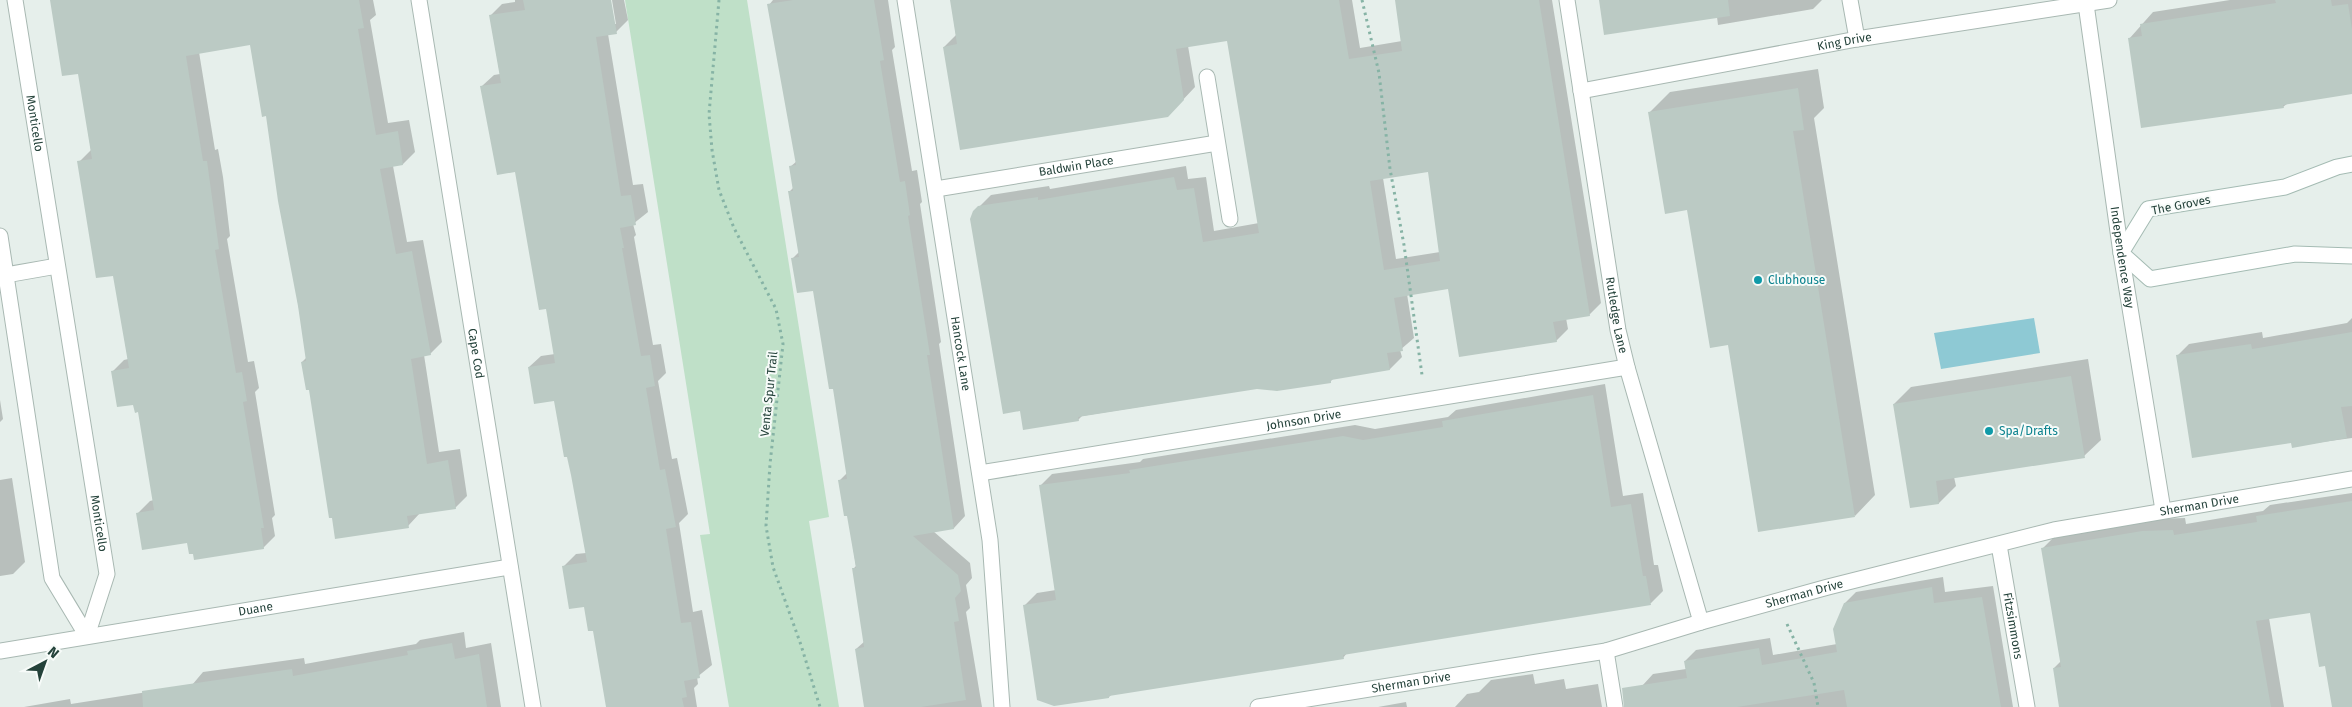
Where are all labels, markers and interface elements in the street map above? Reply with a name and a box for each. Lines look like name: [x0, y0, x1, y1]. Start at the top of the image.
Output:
street label: King Drive: [1816, 30, 1873, 53]
street label: Monticello: [23, 94, 46, 153]
street label: Baldwin Place: [1038, 153, 1115, 179]
street label: The Groves: [2150, 192, 2212, 218]
street label: Independence Way: [2108, 206, 2137, 309]
place label: Clubhouse: [1768, 273, 1825, 287]
marker: Clubhouse: [1752, 274, 1764, 286]
street label: Rutledge Lane: [1603, 276, 1630, 355]
street label: Hancock Lane: [948, 315, 973, 392]
street label: Cape Cod: [465, 327, 487, 380]
street label: Venta Spur Trail: [758, 350, 780, 437]
street label: Johnson Drive: [1265, 407, 1342, 433]
place label: Spa/Drafts: [1999, 424, 2058, 438]
marker: Spa/Drafts: [1983, 425, 1995, 437]
street label: Sherman Drive: [2159, 491, 2240, 519]
street label: Monticello: [87, 494, 110, 553]
street label: Sherman Drive: [1764, 576, 1845, 611]
street label: Fitzsimmons: [2000, 591, 2026, 661]
street label: Duane: [237, 599, 274, 619]
north arrow: [20, 637, 70, 687]
text: N: [44, 643, 62, 662]
street label: Sherman Drive: [1370, 669, 1452, 696]

